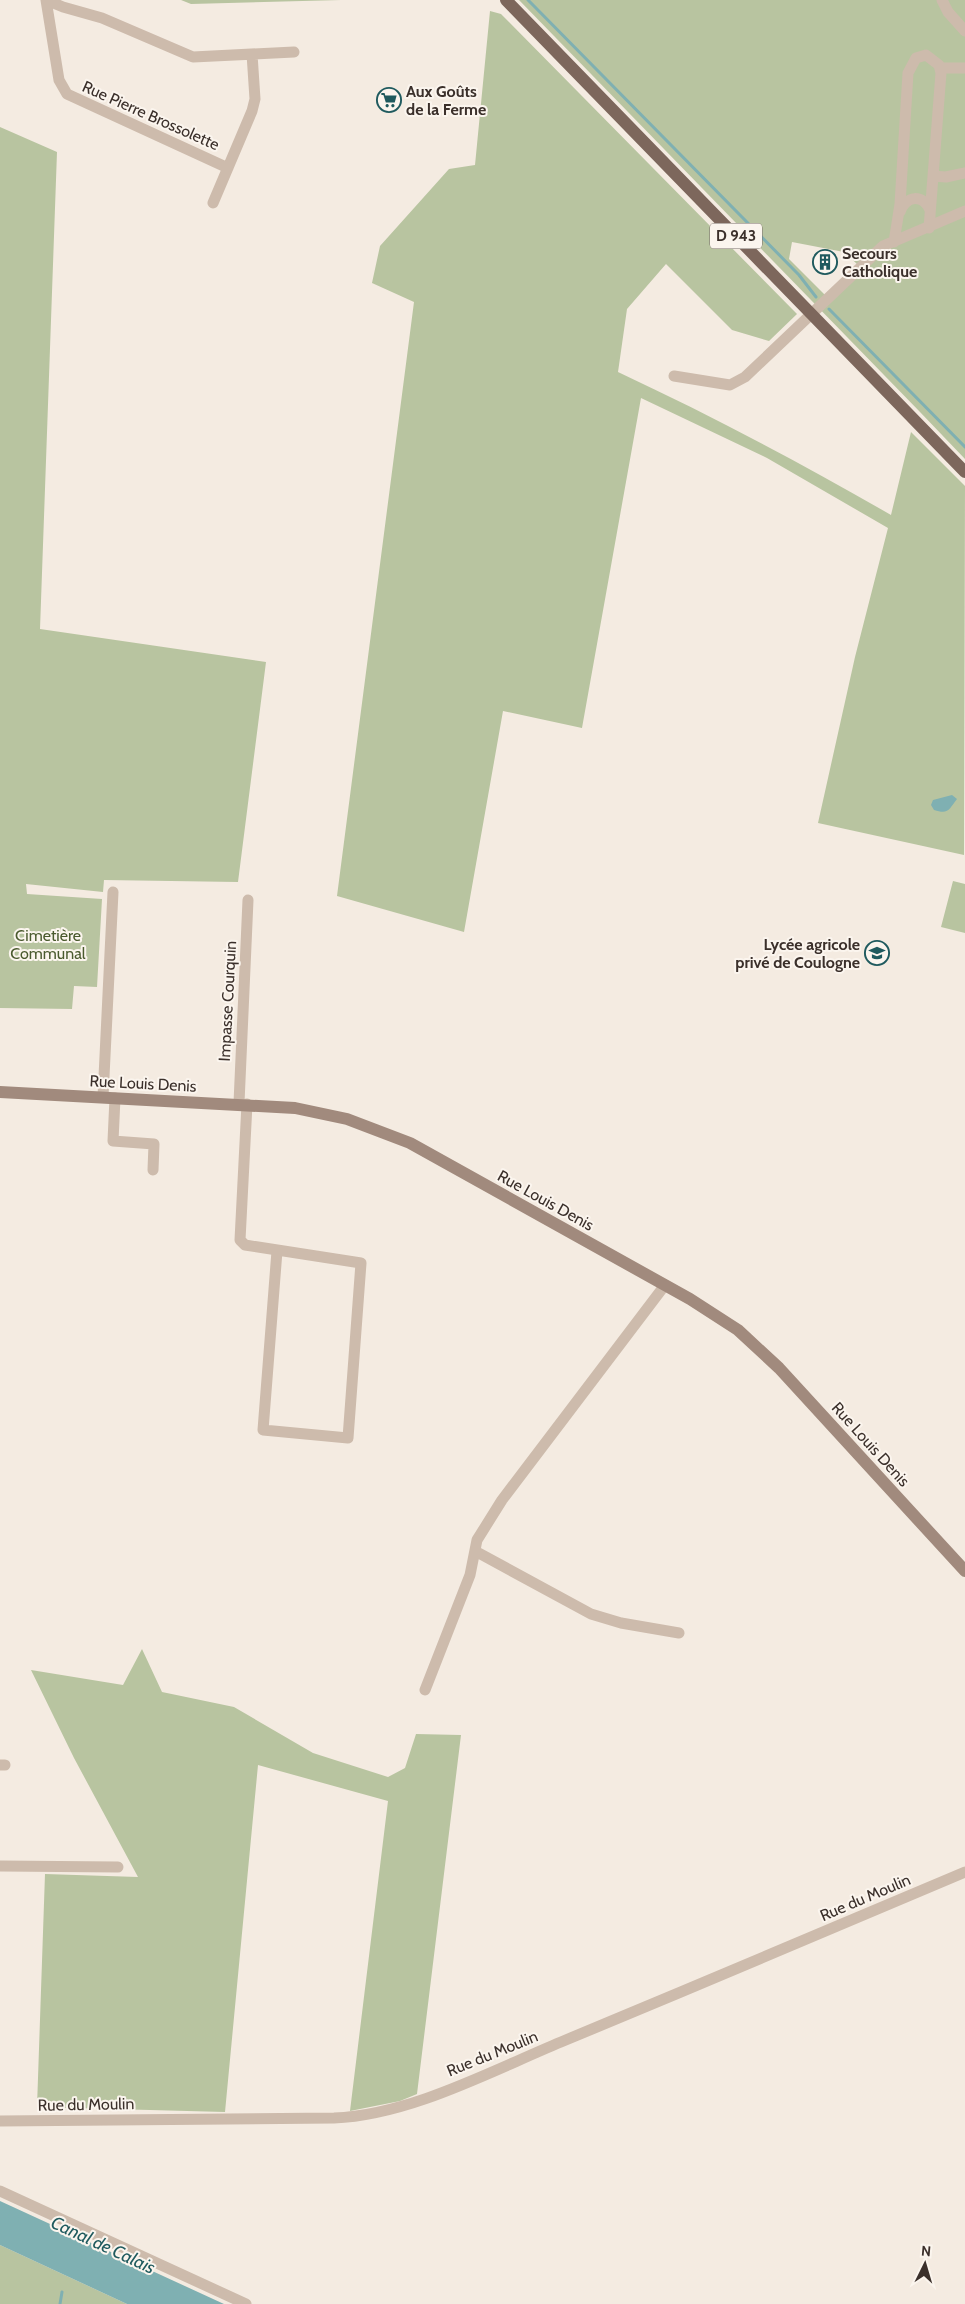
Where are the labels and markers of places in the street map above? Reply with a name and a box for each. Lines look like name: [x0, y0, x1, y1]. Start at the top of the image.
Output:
place label: Aux Goûts de la Ferme: [406, 82, 486, 119]
supermarket icon: Aux Goûts de la Ferme: [376, 87, 402, 113]
place label: Secours Catholique: [842, 244, 917, 281]
building icon: Secours Catholique: [812, 249, 838, 275]
place label: Lycée agricole privé de Coulogne: [735, 935, 860, 972]
school or university icon: Lycée agricole privé de Coulogne: [864, 940, 890, 966]

